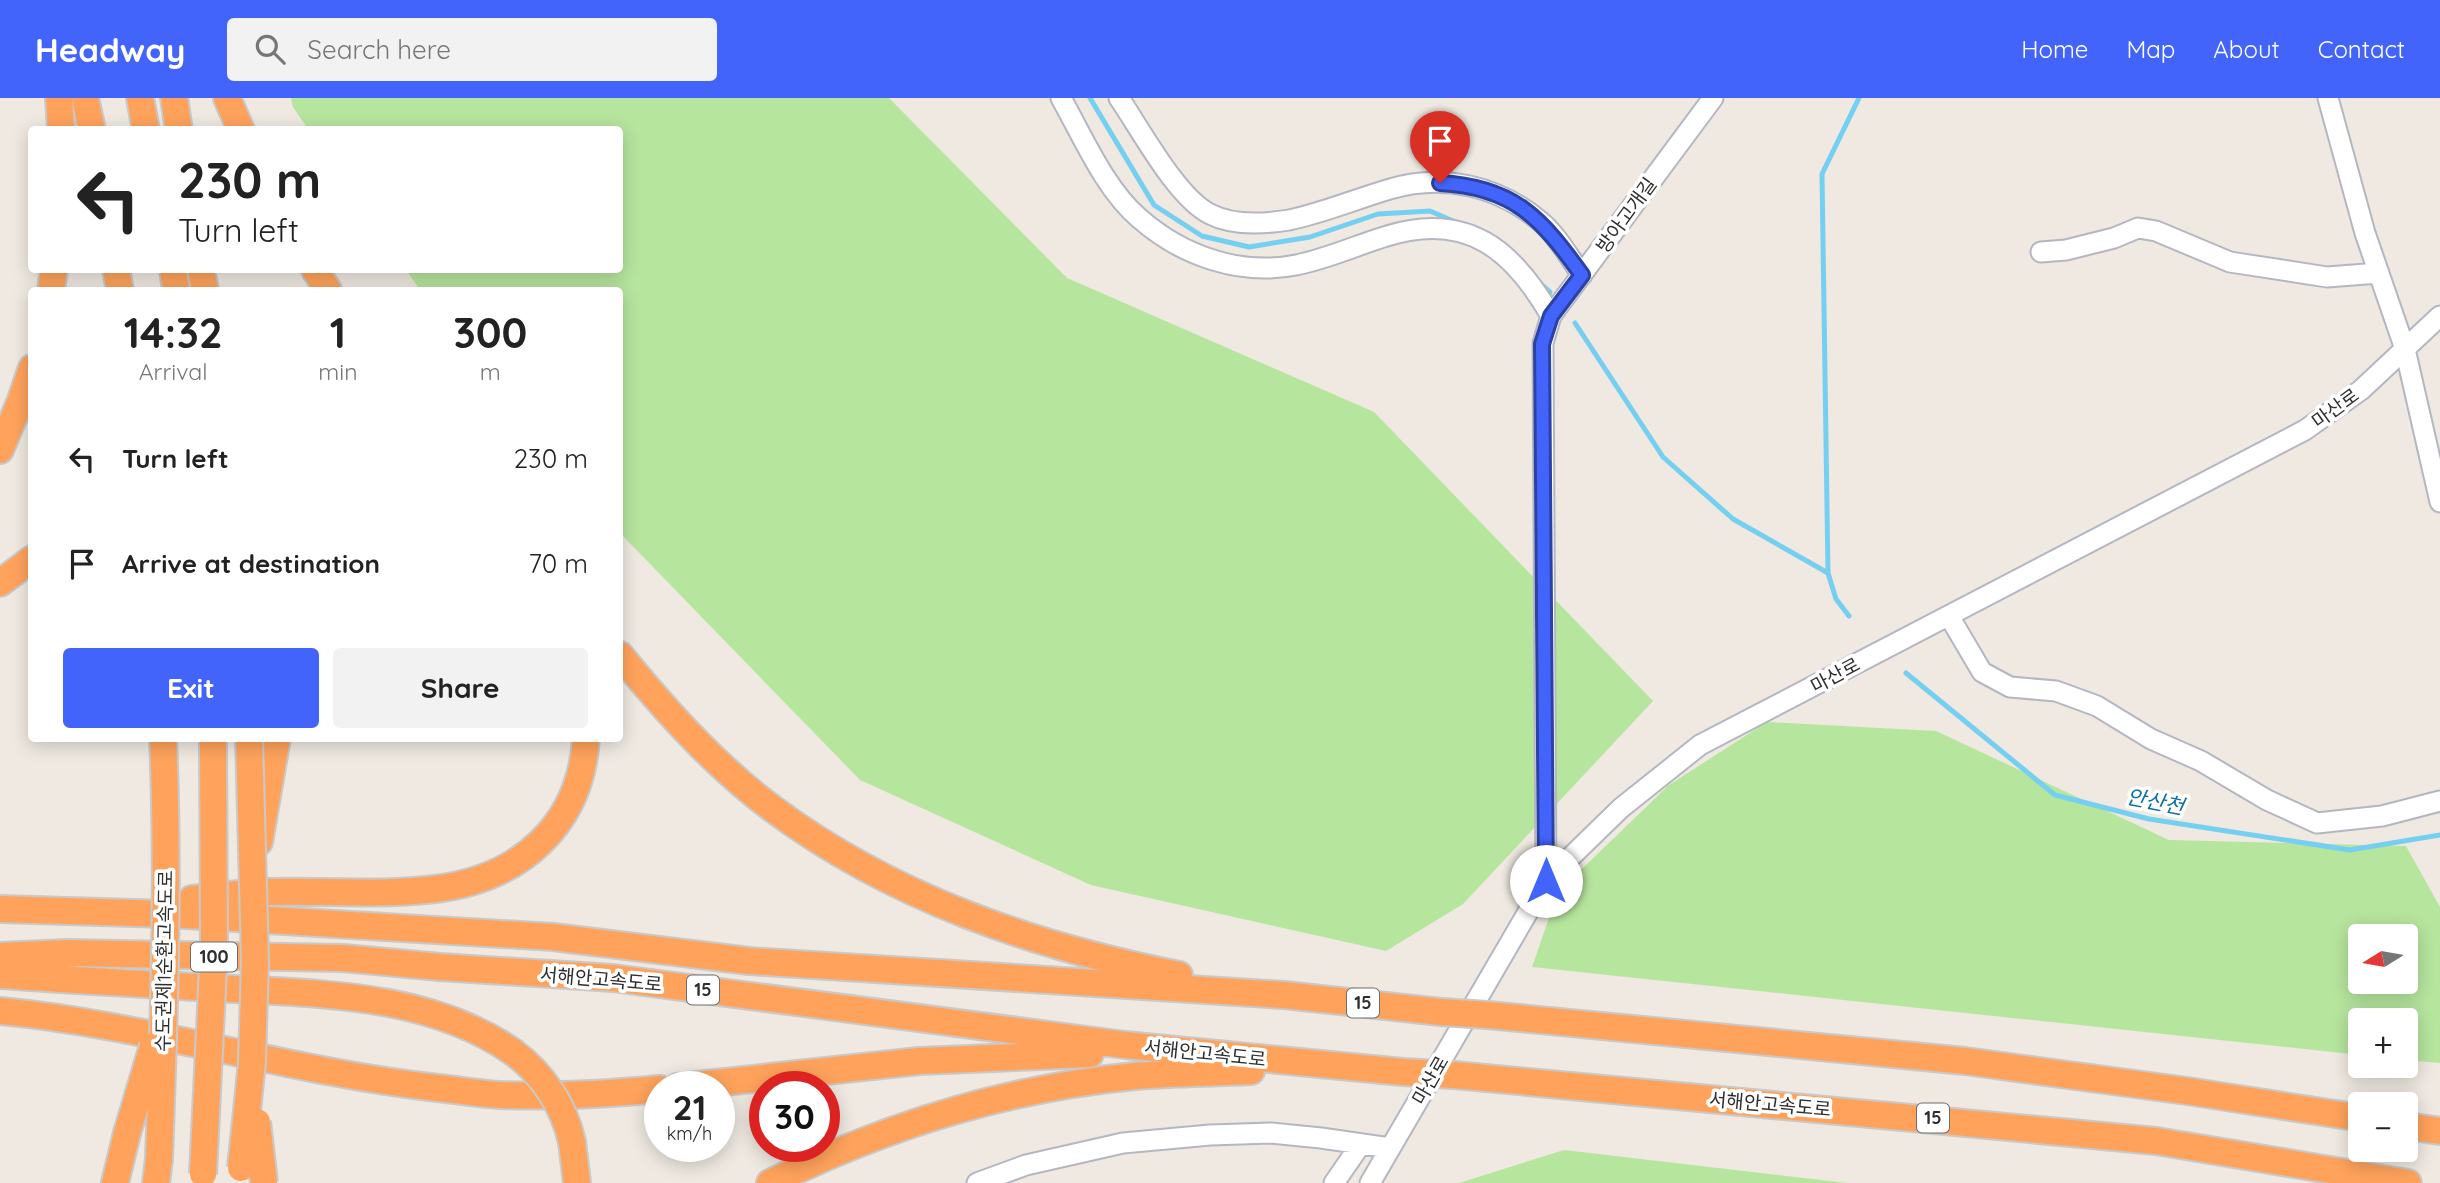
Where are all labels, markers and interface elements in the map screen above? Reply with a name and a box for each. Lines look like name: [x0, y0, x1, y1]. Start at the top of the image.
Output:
search box: [227, 18, 717, 81]
text: Headway: [35, 29, 185, 70]
icon: search: [251, 30, 289, 68]
text: Search here: [307, 33, 451, 66]
text: Home: [2021, 34, 2088, 64]
text: Map: [2126, 34, 2175, 64]
text: About: [2213, 34, 2280, 64]
text: Contact: [2318, 34, 2405, 64]
pin: [1410, 111, 1470, 183]
icon: arrive: [1421, 122, 1459, 160]
text: 230 m: [178, 149, 321, 210]
icon: left: [63, 154, 154, 245]
street label: 방아고개길: [1591, 173, 1661, 257]
text: Turn left: [178, 210, 299, 250]
text: 14:32: [124, 306, 223, 359]
text: 1: [330, 306, 346, 359]
text: 300: [453, 306, 527, 359]
text: Arrival: [139, 357, 208, 386]
text: min: [318, 357, 358, 386]
text: m: [480, 357, 501, 386]
street label: 마산로: [2307, 383, 2363, 433]
icon: left: [63, 440, 101, 478]
text: Turn left: [122, 442, 229, 475]
text: 230 m: [514, 442, 588, 475]
icon: arrive: [63, 545, 101, 583]
text: Arrive at destination: [122, 547, 380, 580]
text: 70 m: [528, 547, 588, 580]
button: Exit: [63, 648, 319, 728]
button: Share: [333, 648, 588, 728]
street label: 마산로: [1806, 652, 1864, 698]
water label: 안산천: [2124, 783, 2189, 820]
position arrow: [1509, 844, 1583, 918]
street label: 수도권제1순환고속도로: [150, 870, 178, 1052]
north arrow: [2348, 924, 2418, 994]
map controls: [2348, 924, 2418, 1162]
road number: 100: [191, 942, 237, 972]
street label: 서해안고속도로: [539, 962, 663, 996]
road number: 15: [687, 976, 719, 1004]
road number: 15: [1347, 988, 1379, 1018]
button: +: [2348, 1008, 2418, 1078]
street label: 서해안고속도로: [1143, 1035, 1267, 1071]
street label: 마산로: [1406, 1051, 1454, 1109]
speed limit sign: 30: [749, 1071, 840, 1162]
text: 21: [673, 1085, 706, 1129]
street label: 서해안고속도로: [1708, 1087, 1832, 1121]
button: −: [2348, 1092, 2418, 1162]
road number: 15: [1917, 1104, 1949, 1133]
text: km/h: [667, 1122, 712, 1145]

